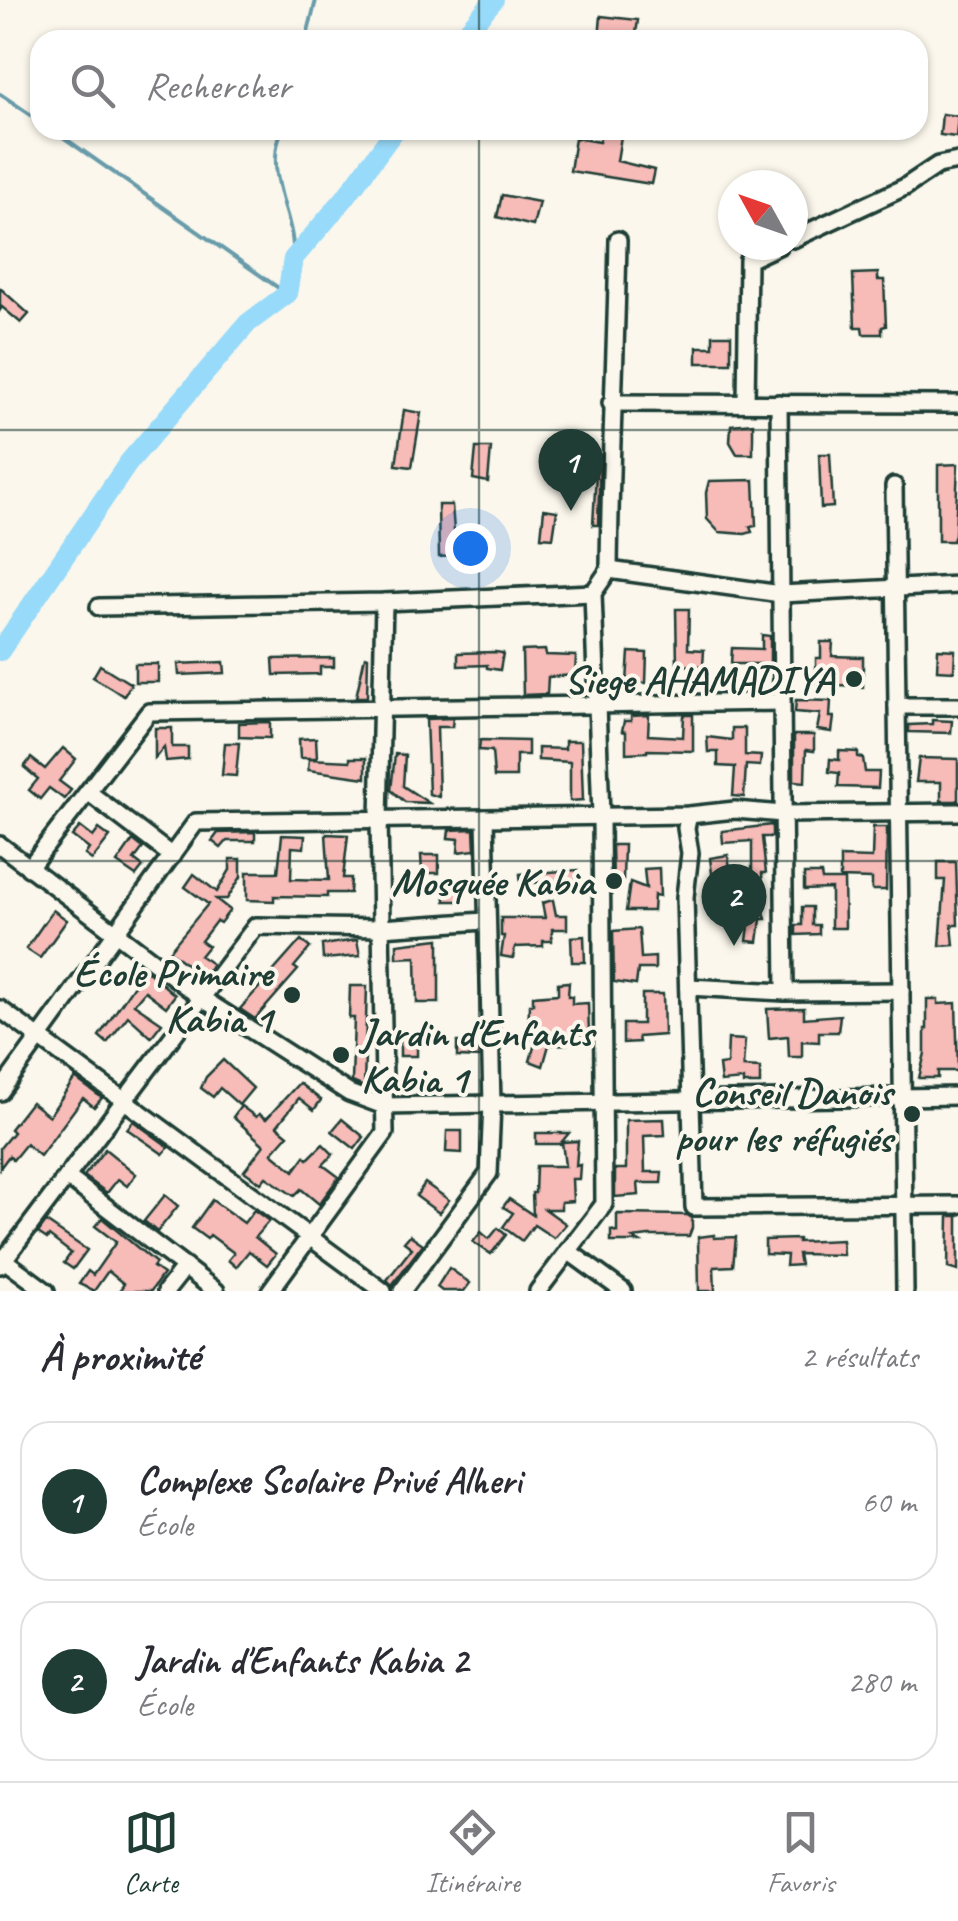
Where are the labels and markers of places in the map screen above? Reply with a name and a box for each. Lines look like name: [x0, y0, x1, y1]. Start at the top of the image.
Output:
pin: 1: [538, 428, 604, 511]
place label: Siege AHAMADIYA: [564, 655, 836, 705]
marker: Siege AHAMADIYA: [843, 668, 865, 690]
place label: Mosquée Kabia: [391, 857, 597, 907]
pin: 2: [702, 864, 766, 946]
marker: Mosquée Kabia: [603, 870, 625, 892]
place label: École Primaire Kabia 1: [74, 948, 276, 1044]
marker: École Primaire Kabia 1: [281, 984, 303, 1006]
place label: Jardin d'Enfants Kabia 1: [358, 1008, 597, 1104]
marker: Jardin d'Enfants Kabia 1: [330, 1044, 352, 1066]
place label: Conseil Danois pour les réfugiés: [676, 1067, 896, 1163]
marker: Conseil Danois pour les réfugiés: [901, 1103, 923, 1125]

